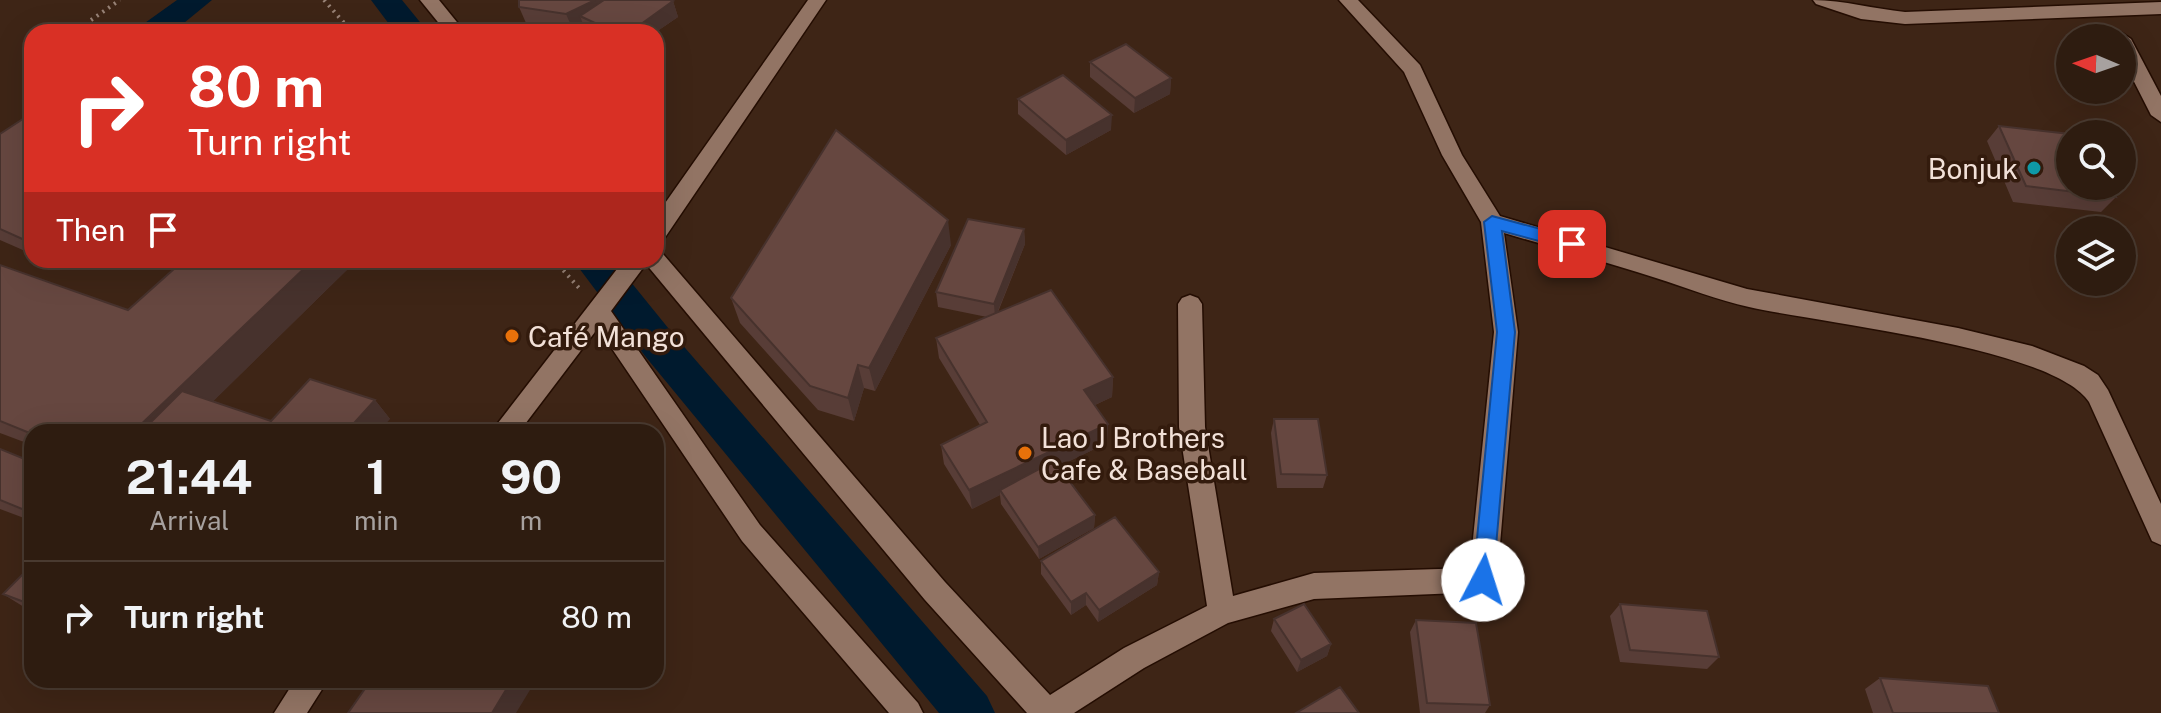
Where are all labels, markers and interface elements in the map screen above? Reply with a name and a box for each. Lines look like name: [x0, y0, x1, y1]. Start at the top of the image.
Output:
north arrow: [2056, 24, 2136, 104]
map controls: [2056, 24, 2136, 296]
text: 80 m: [188, 54, 324, 120]
icon: right: [56, 56, 160, 160]
button: search: [2056, 120, 2136, 200]
text: Turn right: [188, 121, 351, 163]
place label: Bonjuk: [1928, 152, 2018, 185]
marker: Bonjuk: [2025, 159, 2043, 177]
icon: arrive: [141, 208, 185, 252]
pin: [1538, 210, 1606, 278]
text: Then: [56, 212, 125, 248]
button: layers: [2056, 216, 2136, 296]
icon: arrive: [1550, 222, 1594, 266]
place label: Café Mango: [528, 320, 685, 353]
marker: Café Mango: [503, 327, 521, 345]
place label: Lao J Brothers Cafe & Baseball: [1041, 421, 1248, 486]
marker: Lao J Brothers Cafe & Baseball: [1016, 444, 1034, 462]
text: 21:44: [126, 448, 252, 505]
text: 1: [366, 448, 386, 505]
text: 90: [500, 448, 562, 505]
text: Arrival: [149, 505, 229, 536]
text: min: [354, 505, 398, 536]
text: m: [520, 505, 542, 536]
position arrow: [1441, 538, 1525, 622]
icon: right: [56, 595, 100, 639]
text: Turn right: [124, 599, 264, 635]
text: 80 m: [561, 599, 632, 635]

